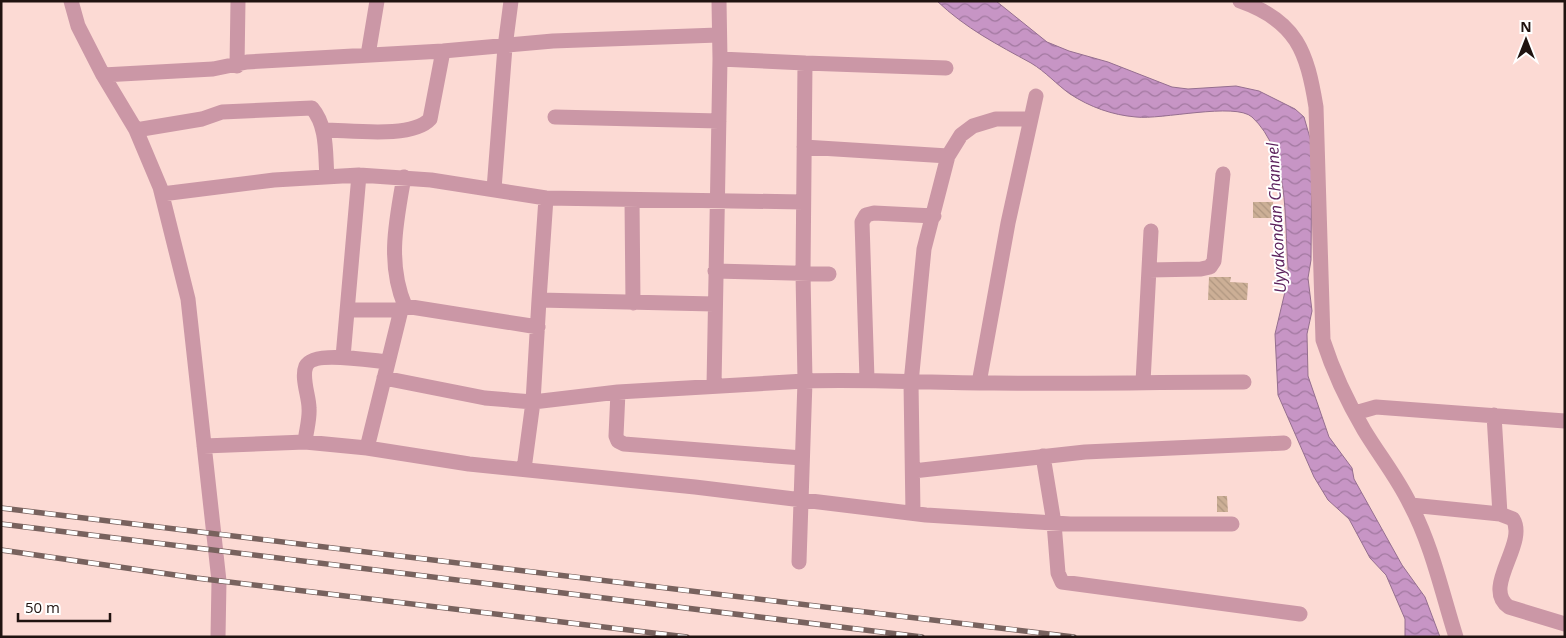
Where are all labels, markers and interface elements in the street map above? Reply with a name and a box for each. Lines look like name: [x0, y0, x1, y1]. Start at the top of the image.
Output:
north arrow: [1501, 15, 1551, 65]
text: N: [1520, 17, 1532, 36]
water label: Uyyakondan Channel: [1261, 141, 1291, 294]
scale bar: [18, 590, 110, 622]
text: 50 m: [25, 597, 60, 617]

